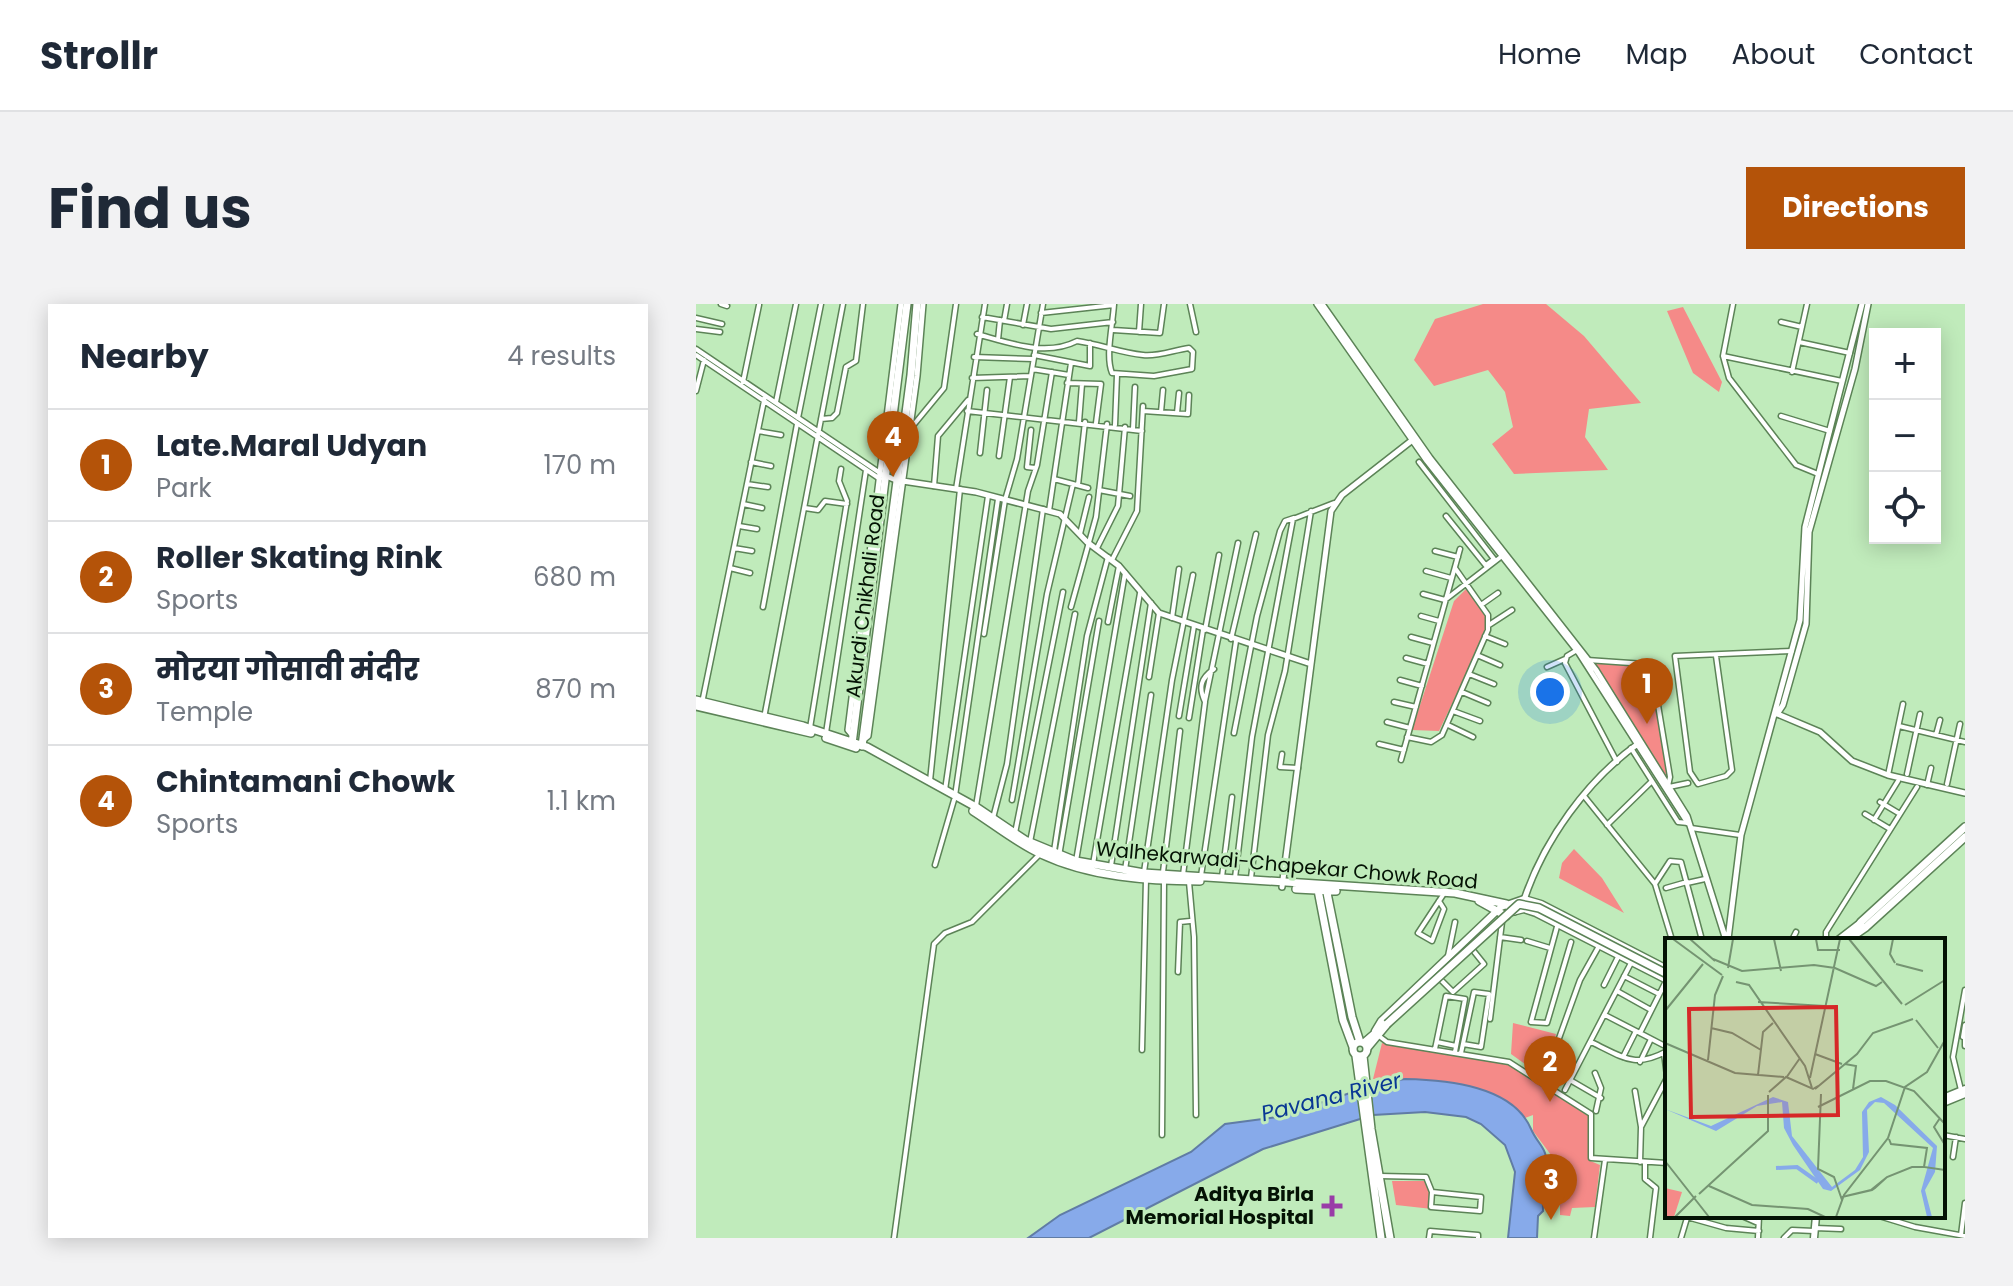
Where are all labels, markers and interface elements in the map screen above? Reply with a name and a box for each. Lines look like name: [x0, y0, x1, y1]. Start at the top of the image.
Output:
text: Strollr: [40, 29, 158, 82]
text: Home: [1498, 35, 1581, 74]
text: Map: [1625, 35, 1687, 74]
text: About: [1731, 35, 1815, 74]
text: Contact: [1859, 35, 1973, 74]
button: Directions: [1746, 167, 1965, 249]
text: Find us: [48, 169, 252, 248]
map controls: [1869, 328, 1941, 544]
button: +: [1869, 328, 1941, 400]
text: Nearby: [80, 332, 209, 380]
text: 4 results: [507, 338, 616, 374]
button: −: [1869, 400, 1941, 472]
pin: 4: [867, 411, 919, 477]
text: Late.Maral Udyan: [156, 424, 427, 467]
text: 1: [101, 447, 111, 483]
text: 170 m: [543, 447, 616, 483]
text: Park: [156, 470, 212, 506]
button: locate: [1869, 472, 1941, 544]
street label: Akurdi Chikhali Road: [839, 493, 891, 699]
text: Roller Skating Rink: [156, 536, 443, 579]
text: 2: [99, 559, 113, 595]
text: 680 m: [533, 559, 616, 595]
text: Sports: [156, 582, 238, 618]
text: मोरया गोसावी मंदीर: [156, 648, 419, 691]
pin: 1: [1621, 658, 1673, 724]
text: 3: [98, 671, 114, 707]
text: 870 m: [535, 671, 616, 707]
your location: [1530, 672, 1570, 712]
text: Temple: [156, 694, 253, 730]
text: Chintamani Chowk: [156, 760, 455, 803]
text: 4: [97, 783, 115, 819]
text: 1.1 km: [547, 783, 616, 819]
text: Sports: [156, 806, 238, 842]
street label: Walhekarwadi-Chapekar Chowk Road: [1095, 834, 1479, 896]
inset map: [1665, 938, 1945, 1218]
pin: 2: [1524, 1036, 1576, 1102]
water label: Pavana River: [1258, 1064, 1405, 1129]
pin: 3: [1525, 1154, 1577, 1220]
place label: Aditya Birla Memorial Hospital: [1126, 1180, 1314, 1231]
marker: Aditya Birla Memorial Hospital: [1321, 1195, 1343, 1217]

